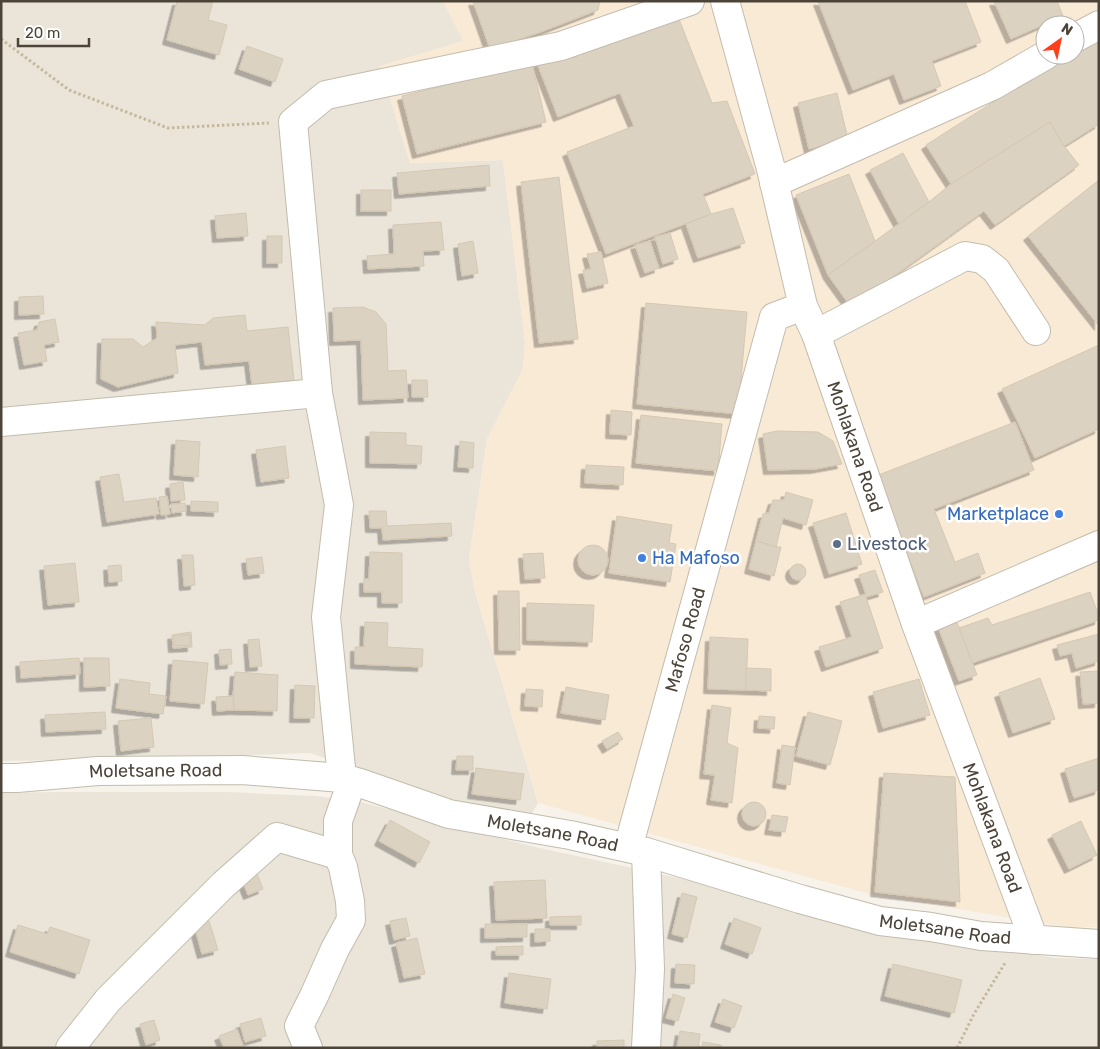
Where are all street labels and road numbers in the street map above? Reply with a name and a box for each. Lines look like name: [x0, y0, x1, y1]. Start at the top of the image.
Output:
street label: Mohlakana Road: [822, 378, 888, 515]
street label: Mafoso Road: [660, 585, 710, 695]
street label: Moletsane Road: [88, 759, 222, 783]
street label: Mohlakana Road: [958, 760, 1026, 896]
street label: Moletsane Road: [485, 810, 621, 856]
street label: Moletsane Road: [878, 910, 1012, 949]

